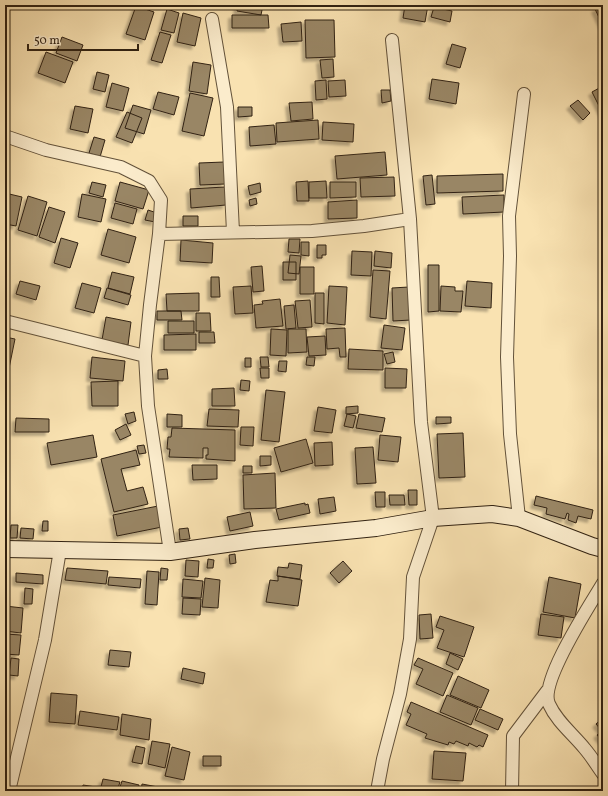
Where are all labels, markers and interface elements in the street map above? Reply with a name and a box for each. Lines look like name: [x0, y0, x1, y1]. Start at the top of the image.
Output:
scale bar: [28, 26, 138, 52]
text: 50 m: [34, 33, 60, 49]

